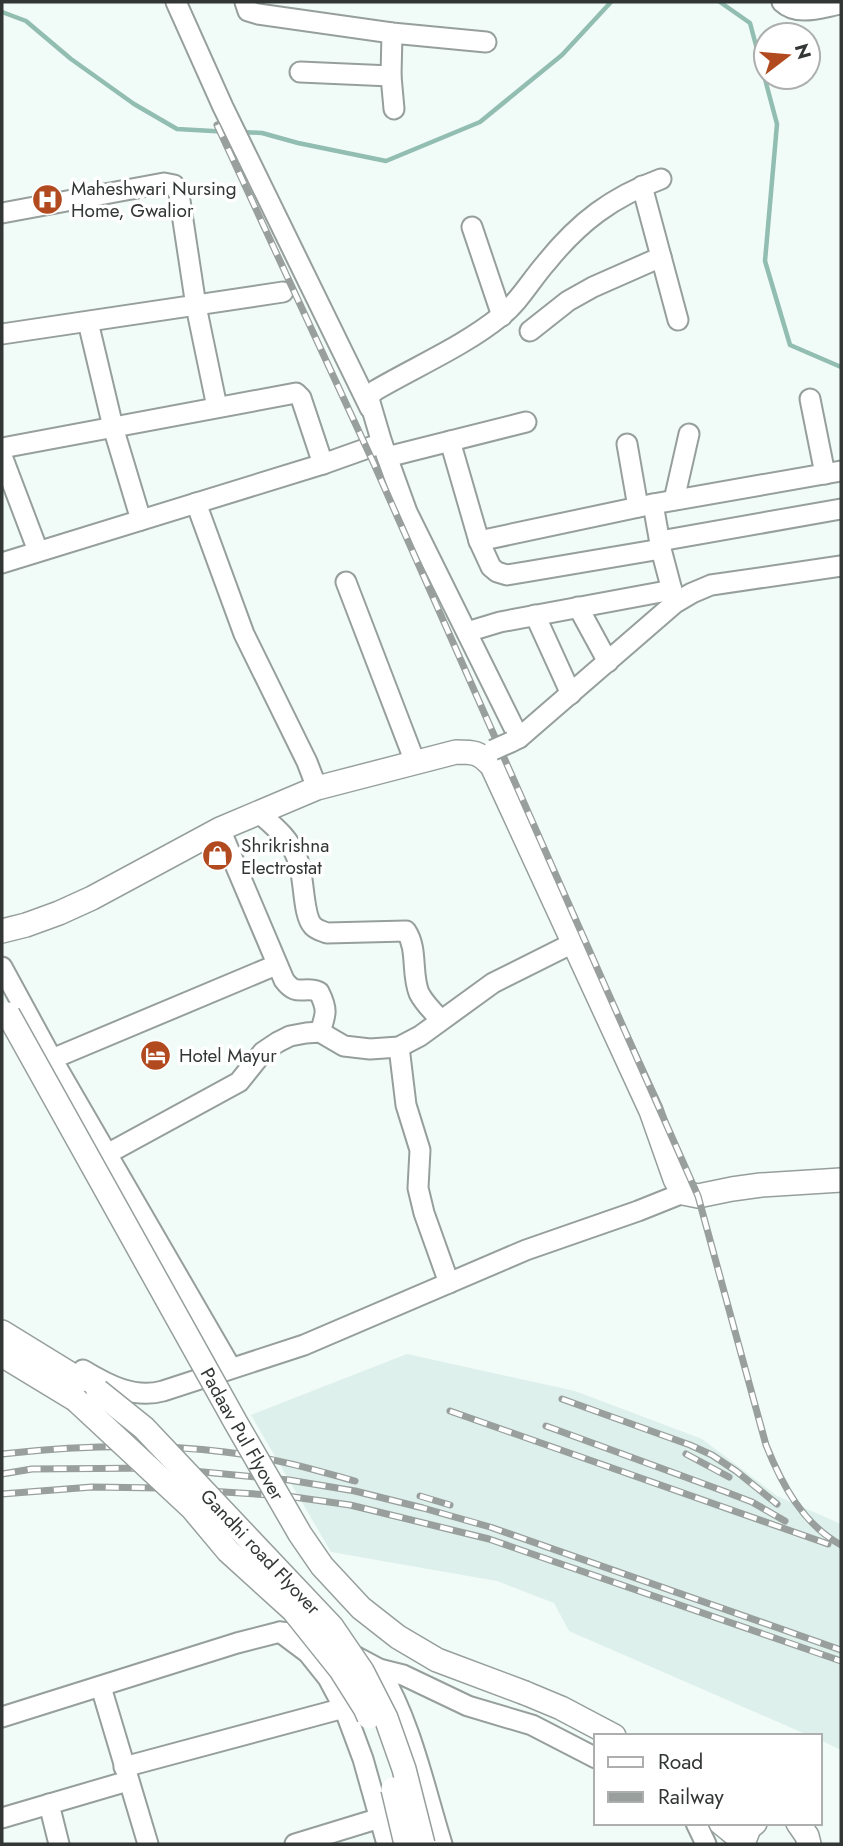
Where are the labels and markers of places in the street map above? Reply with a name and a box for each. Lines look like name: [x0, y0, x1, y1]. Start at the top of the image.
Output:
place label: Maheshwari Nursing Home, Gwalior: [71, 175, 237, 224]
hospital icon: Maheshwari Nursing Home, Gwalior: [31, 182, 65, 216]
place label: Shrikrishna Electrostat: [241, 832, 329, 881]
shop icon: Shrikrishna Electrostat: [201, 839, 235, 873]
hotel icon: Hotel Mayur: [139, 1038, 173, 1072]
place label: Hotel Mayur: [179, 1042, 277, 1069]

